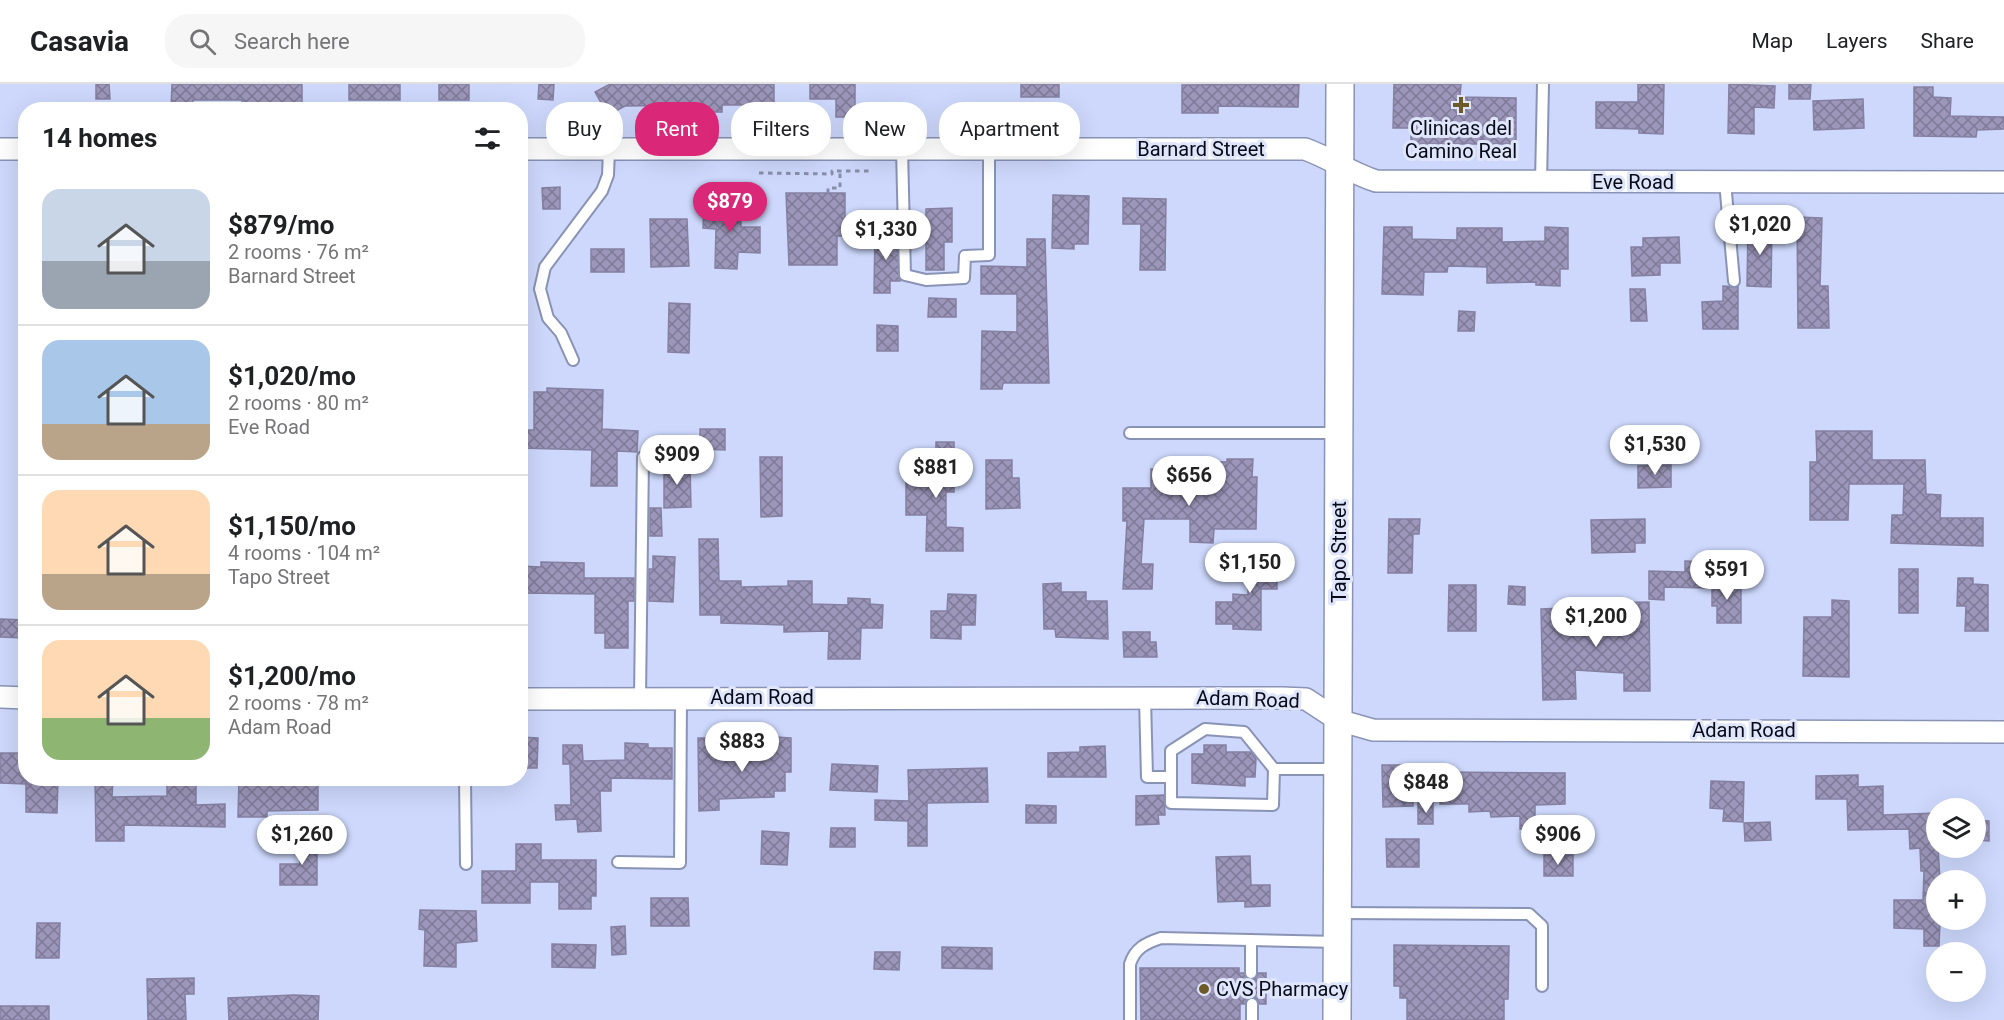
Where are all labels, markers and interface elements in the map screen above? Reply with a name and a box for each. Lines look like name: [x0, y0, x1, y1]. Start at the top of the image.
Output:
search box: [165, 14, 585, 68]
text: Casavia: [30, 25, 129, 58]
icon: search: [186, 25, 219, 58]
text: Search here: [234, 29, 350, 54]
text: Map: [1751, 29, 1793, 53]
text: Layers: [1826, 29, 1887, 53]
text: Share: [1920, 29, 1974, 53]
marker: Clinicas del Camino Real: [1452, 96, 1470, 114]
chip: Buy: [546, 102, 623, 156]
chip: Rent: [635, 102, 719, 156]
chip: Filters: [731, 102, 831, 156]
chip: New: [843, 102, 927, 156]
chip: Apartment: [939, 102, 1080, 156]
place label: Clinicas del Camino Real: [1405, 116, 1517, 163]
icon: filters: [471, 122, 504, 155]
text: 14 homes: [42, 123, 157, 153]
street label: Barnard Street: [1137, 137, 1265, 161]
street label: Eve Road: [1592, 170, 1674, 194]
pin: $879: [694, 182, 766, 233]
text: $879: [707, 189, 753, 213]
pin: $1,020: [1711, 205, 1809, 256]
text: $879/mo: [228, 210, 335, 240]
pin: $1,330: [837, 210, 935, 261]
text: $1,020: [1729, 212, 1791, 236]
icon: home: [90, 213, 162, 285]
text: $1,330: [855, 217, 917, 241]
text: 2 rooms · 76 m²: [228, 240, 369, 264]
text: Barnard Street: [228, 264, 356, 288]
text: $1,020/mo: [228, 361, 356, 391]
icon: home: [90, 364, 162, 436]
text: 2 rooms · 80 m²: [228, 391, 369, 415]
text: Eve Road: [228, 415, 310, 439]
pin: $1,530: [1606, 425, 1704, 476]
text: $1,530: [1624, 432, 1686, 456]
pin: $909: [641, 435, 713, 486]
text: $909: [654, 442, 700, 466]
pin: $881: [900, 448, 972, 499]
text: $881: [913, 455, 959, 479]
pin: $656: [1153, 456, 1225, 507]
text: $656: [1166, 463, 1212, 487]
street label: Tapo Street: [1327, 501, 1351, 603]
text: $1,150/mo: [228, 511, 356, 541]
icon: home: [90, 514, 162, 586]
text: 4 rooms · 104 m²: [228, 541, 380, 565]
pin: $1,150: [1201, 543, 1299, 594]
text: $1,150: [1219, 550, 1281, 574]
pin: $591: [1691, 550, 1763, 601]
text: $591: [1704, 557, 1750, 581]
text: Tapo Street: [228, 565, 330, 589]
pin: $1,200: [1547, 597, 1645, 648]
text: $1,200: [1565, 604, 1627, 628]
text: $1,200/mo: [228, 661, 356, 691]
icon: home: [90, 664, 162, 736]
street label: Adam Road: [710, 685, 814, 709]
street label: Adam Road: [1196, 685, 1300, 713]
text: 2 rooms · 78 m²: [228, 691, 369, 715]
text: Adam Road: [228, 715, 332, 739]
street label: Adam Road: [1692, 718, 1796, 742]
pin: $883: [706, 722, 778, 773]
text: $883: [719, 729, 765, 753]
pin: $848: [1390, 763, 1462, 814]
text: $848: [1403, 770, 1449, 794]
map controls: [1926, 798, 1986, 1002]
button: layers: [1926, 798, 1986, 858]
pin: $1,260: [253, 815, 351, 866]
pin: $906: [1522, 815, 1594, 866]
text: $1,260: [271, 822, 333, 846]
text: $906: [1535, 822, 1581, 846]
button: +: [1926, 870, 1986, 930]
button: −: [1926, 942, 1986, 1002]
place label: CVS Pharmacy: [1216, 977, 1349, 1001]
marker: CVS Pharmacy: [1197, 982, 1211, 996]

